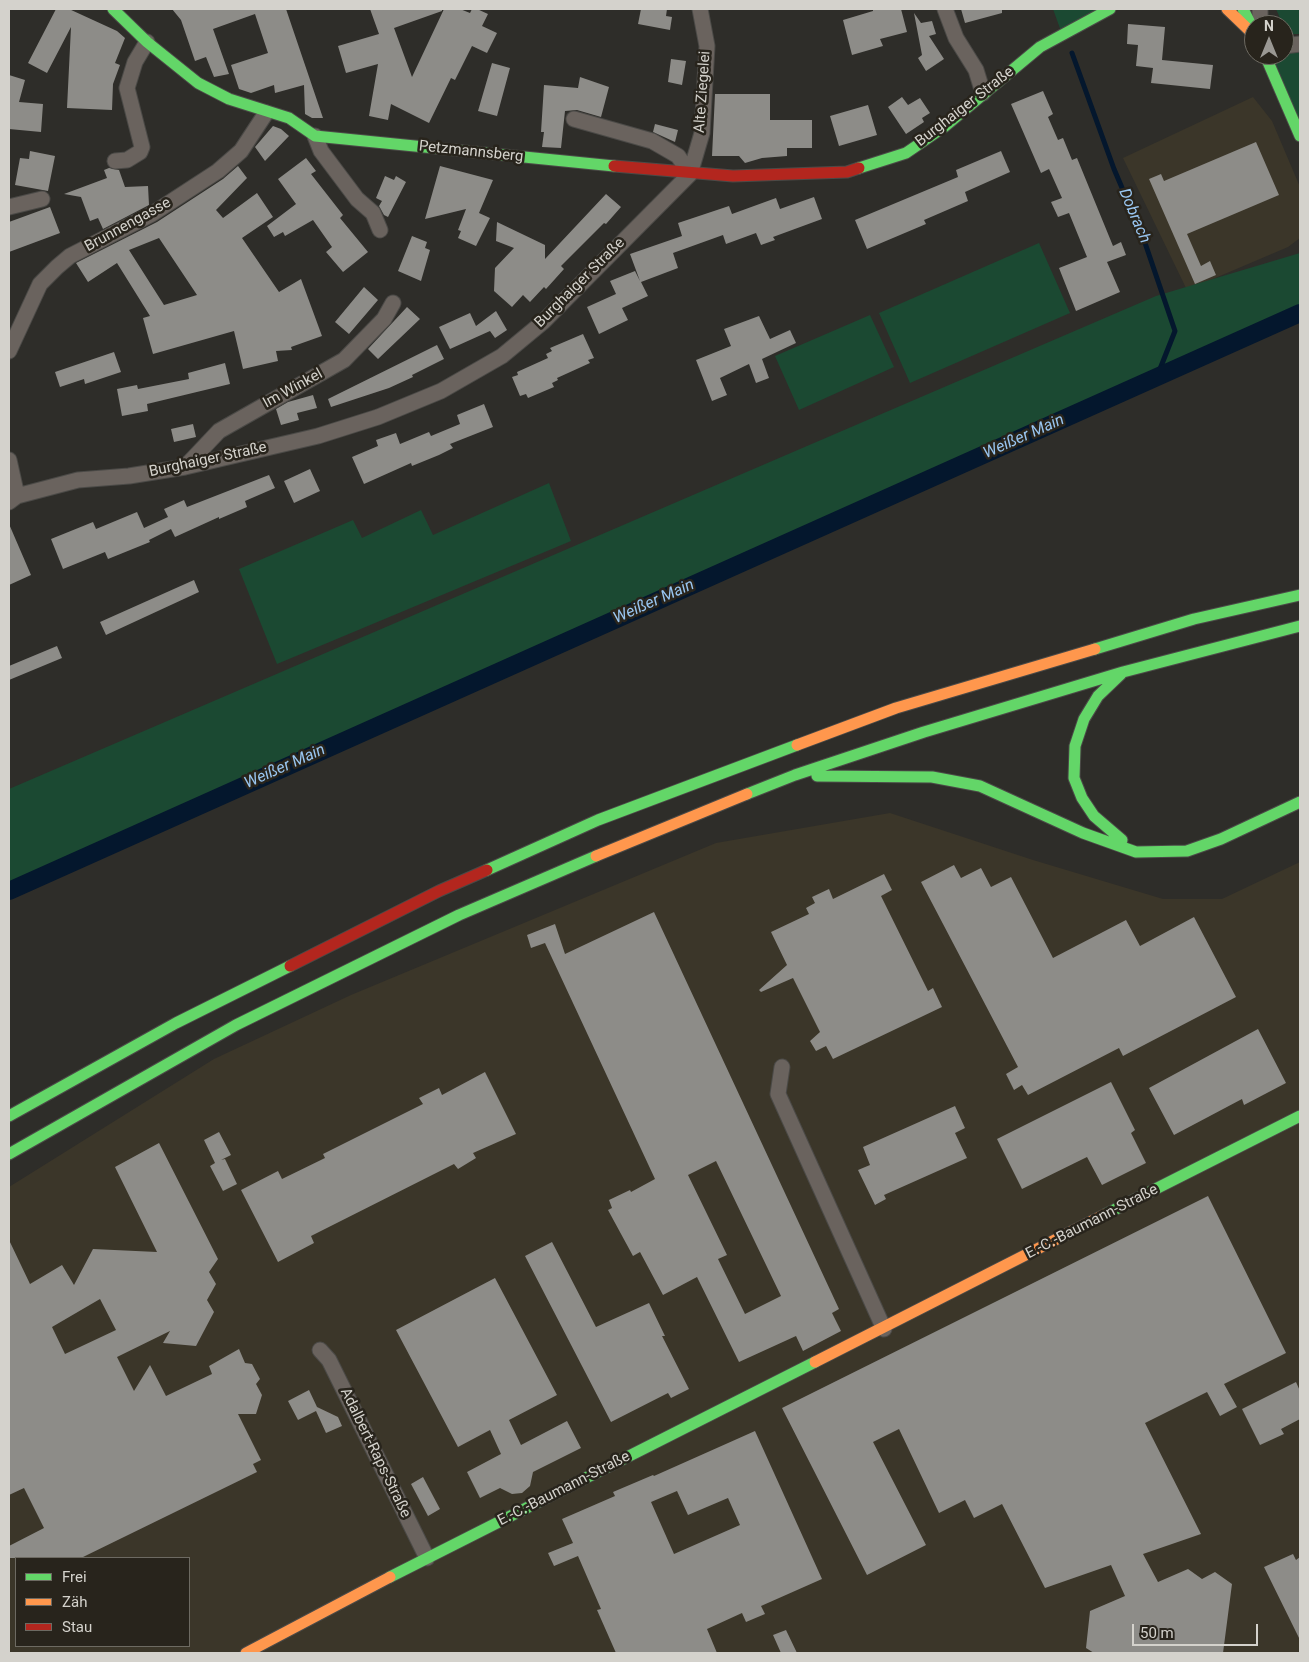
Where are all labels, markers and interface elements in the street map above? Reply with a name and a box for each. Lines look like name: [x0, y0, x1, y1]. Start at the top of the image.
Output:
north arrow: [1244, 15, 1294, 65]
text: N: [1264, 18, 1274, 34]
street label: Alte Ziegelei: [691, 50, 715, 134]
street label: Burghaiger Straße: [912, 63, 1018, 151]
street label: Petzmannsberg: [418, 138, 524, 166]
water label: Dobrach: [1114, 186, 1154, 246]
street label: Brunnengasse: [82, 194, 174, 256]
street label: Burghaiger Straße: [531, 234, 629, 332]
street label: Im Winkel: [260, 365, 326, 413]
water label: Weißer Main: [981, 411, 1067, 463]
street label: Burghaiger Straße: [148, 439, 268, 481]
water label: Weißer Main: [611, 576, 697, 628]
water label: Weißer Main: [242, 741, 328, 793]
street label: E.-C.-Baumann-Straße: [1023, 1181, 1161, 1263]
street label: Adalbert-Raps-Straße: [336, 1385, 414, 1521]
street label: E.-C.-Baumann-Straße: [495, 1448, 633, 1530]
legend: [15, 1557, 190, 1647]
text: Frei: [62, 1568, 87, 1586]
text: Zäh: [62, 1593, 87, 1611]
scale bar: [1134, 1614, 1260, 1646]
text: Stau: [62, 1618, 92, 1636]
text: 50 m: [1140, 1624, 1174, 1642]

